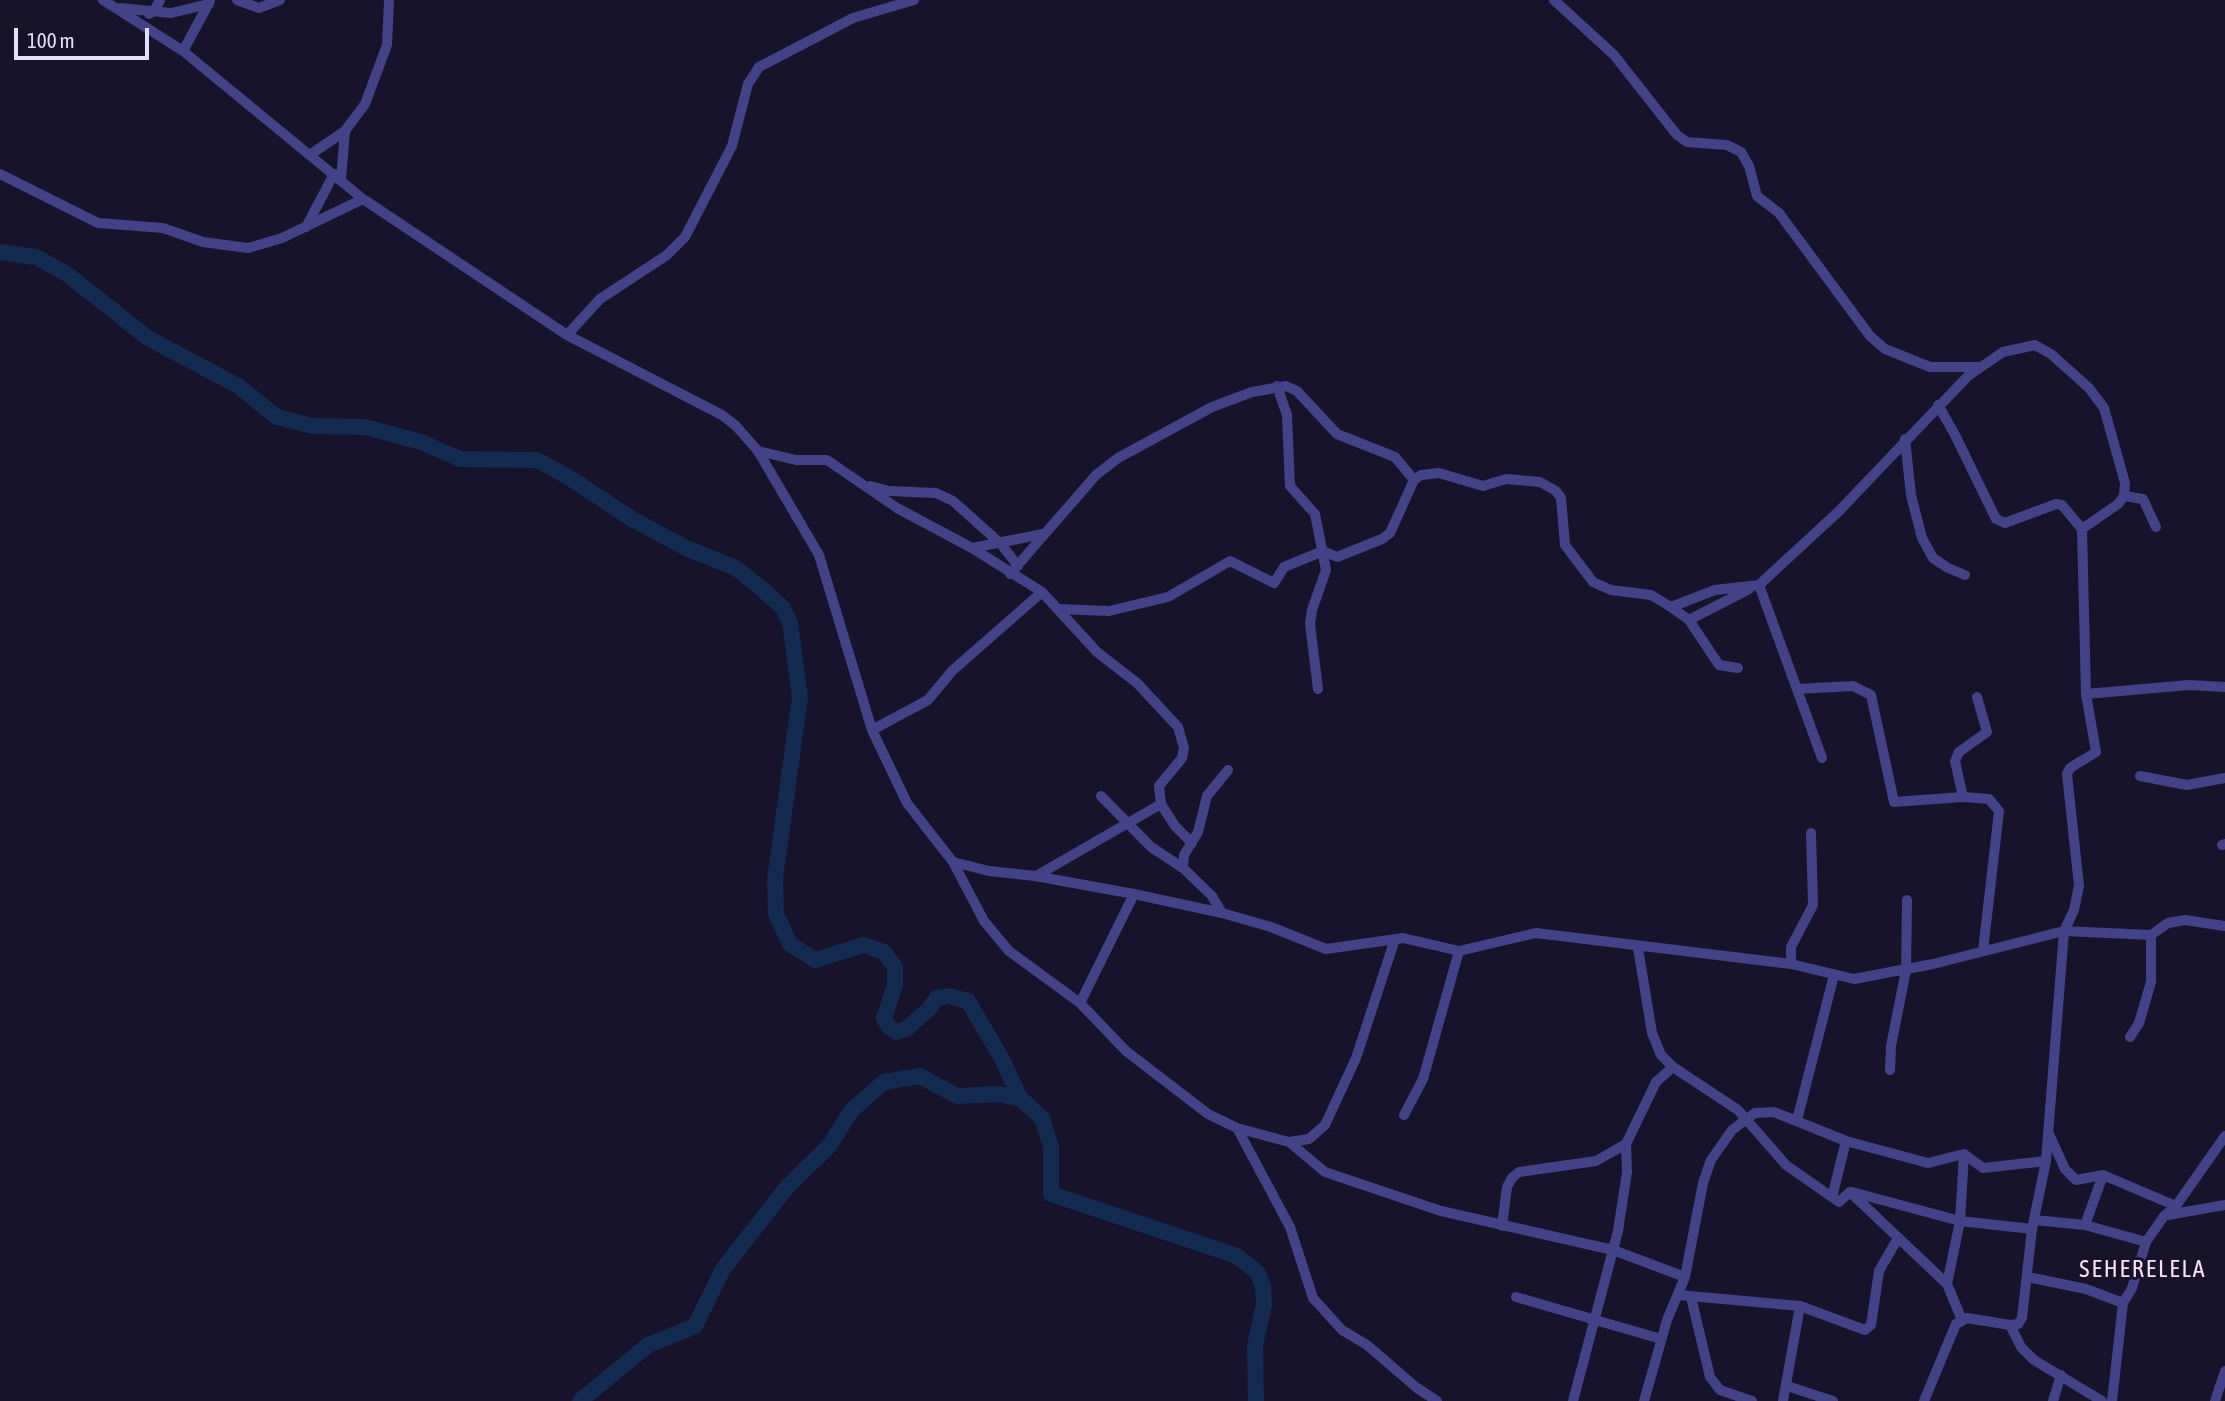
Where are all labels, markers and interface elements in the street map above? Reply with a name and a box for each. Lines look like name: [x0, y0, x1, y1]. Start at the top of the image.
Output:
scale bar: [18, 14, 152, 58]
text: 100 m: [27, 28, 75, 52]
district label: SEHERELELA: [2081, 1255, 2205, 1283]

